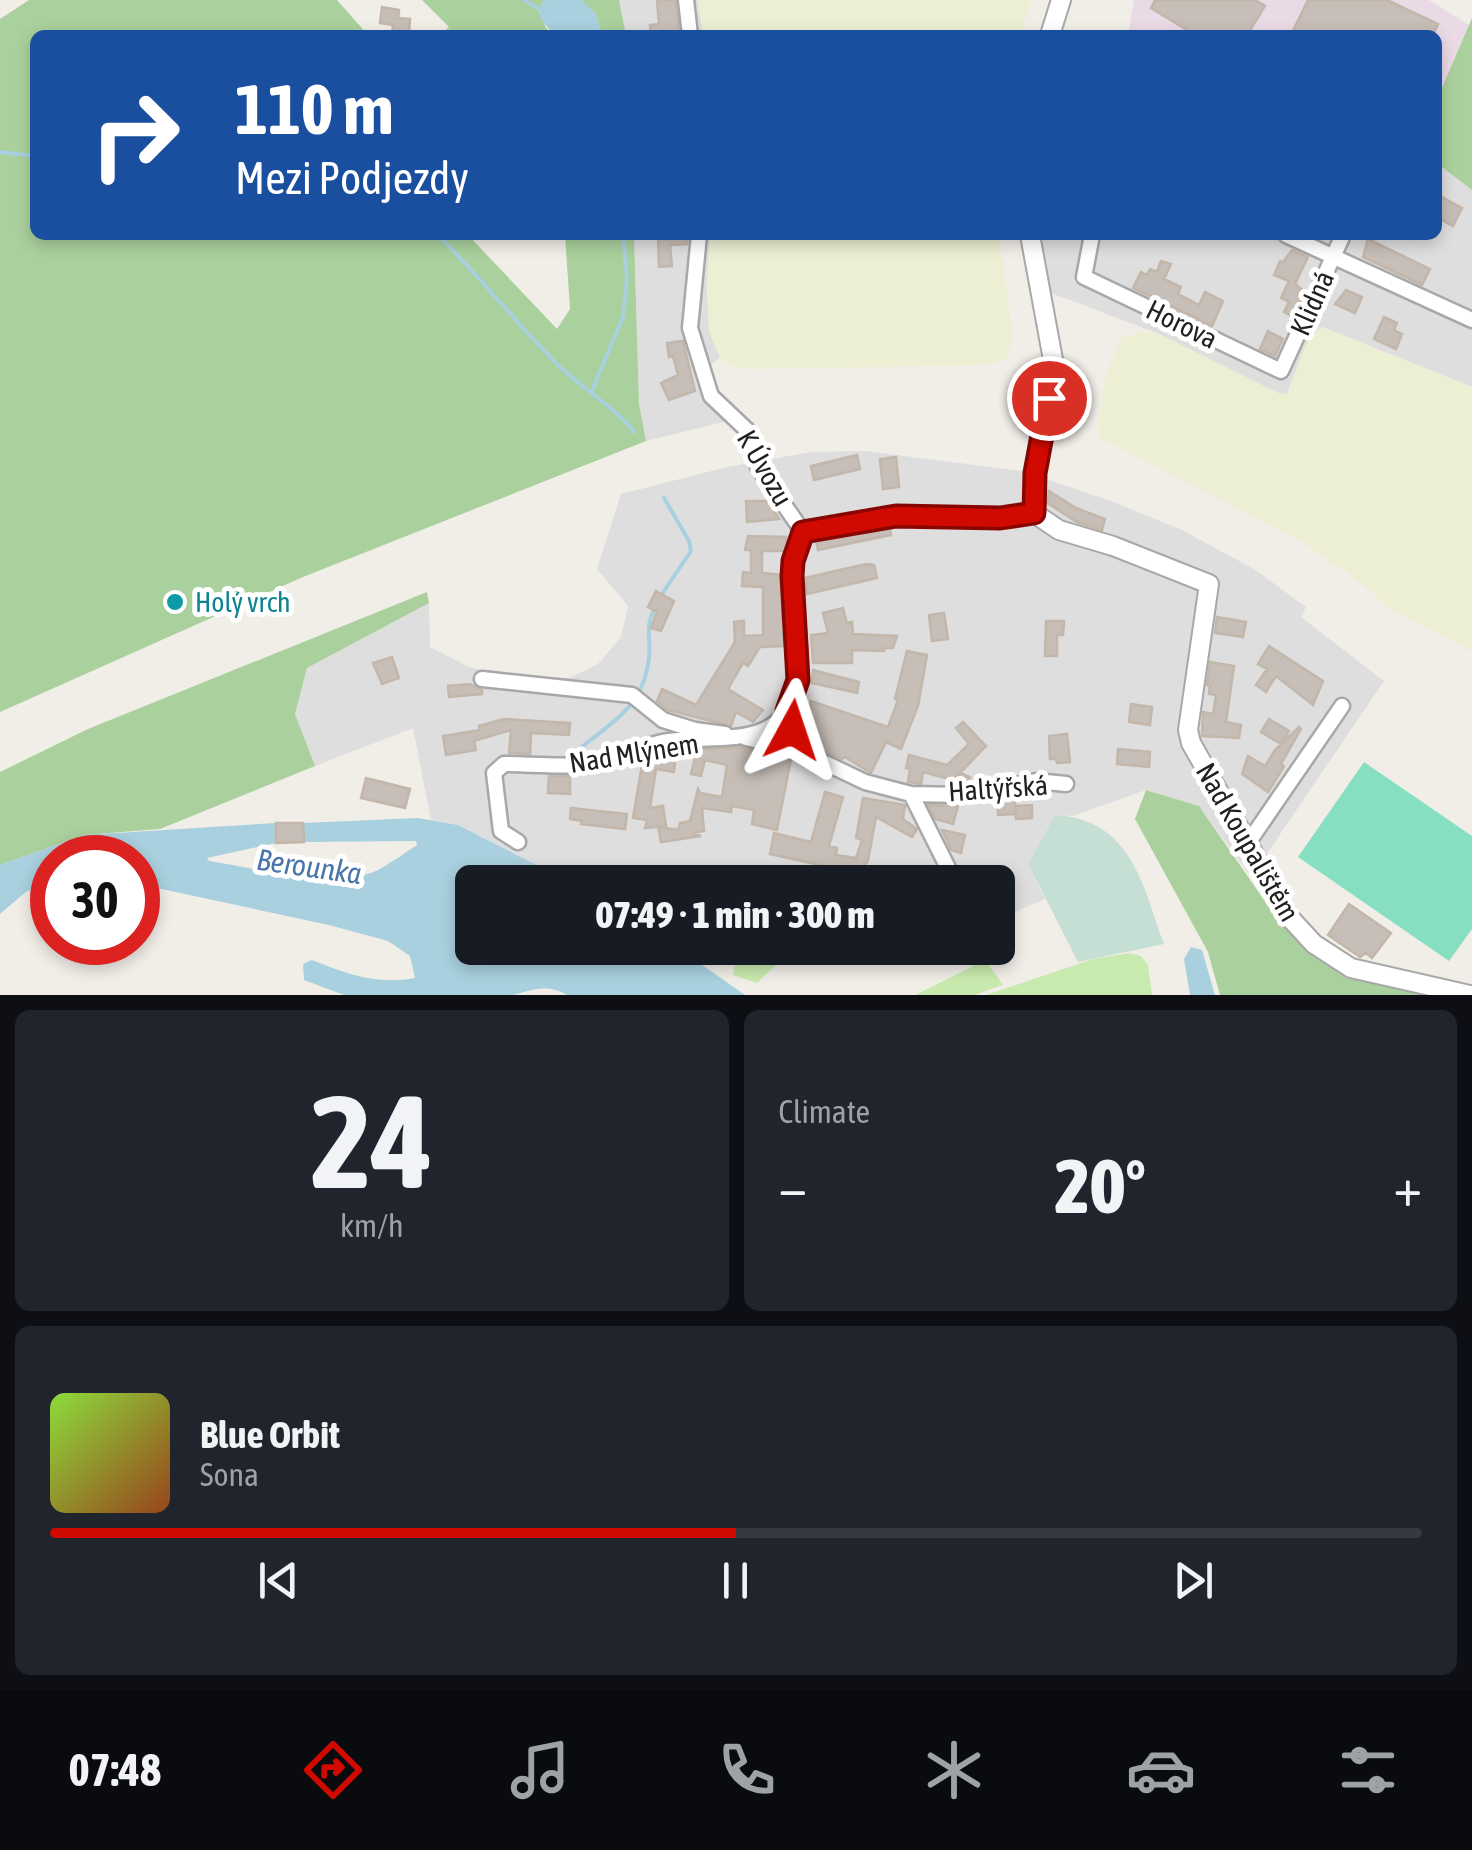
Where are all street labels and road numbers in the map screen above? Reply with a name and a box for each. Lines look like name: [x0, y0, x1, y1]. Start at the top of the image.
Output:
street label: Klidná: [1284, 266, 1340, 340]
street label: Horova: [1141, 293, 1223, 355]
street label: K Úvozu: [731, 425, 799, 511]
street label: Nad Mlýnem: [567, 727, 701, 779]
street label: Nad Koupalištěm: [1190, 757, 1306, 927]
street label: Haltýřská: [947, 769, 1049, 807]

